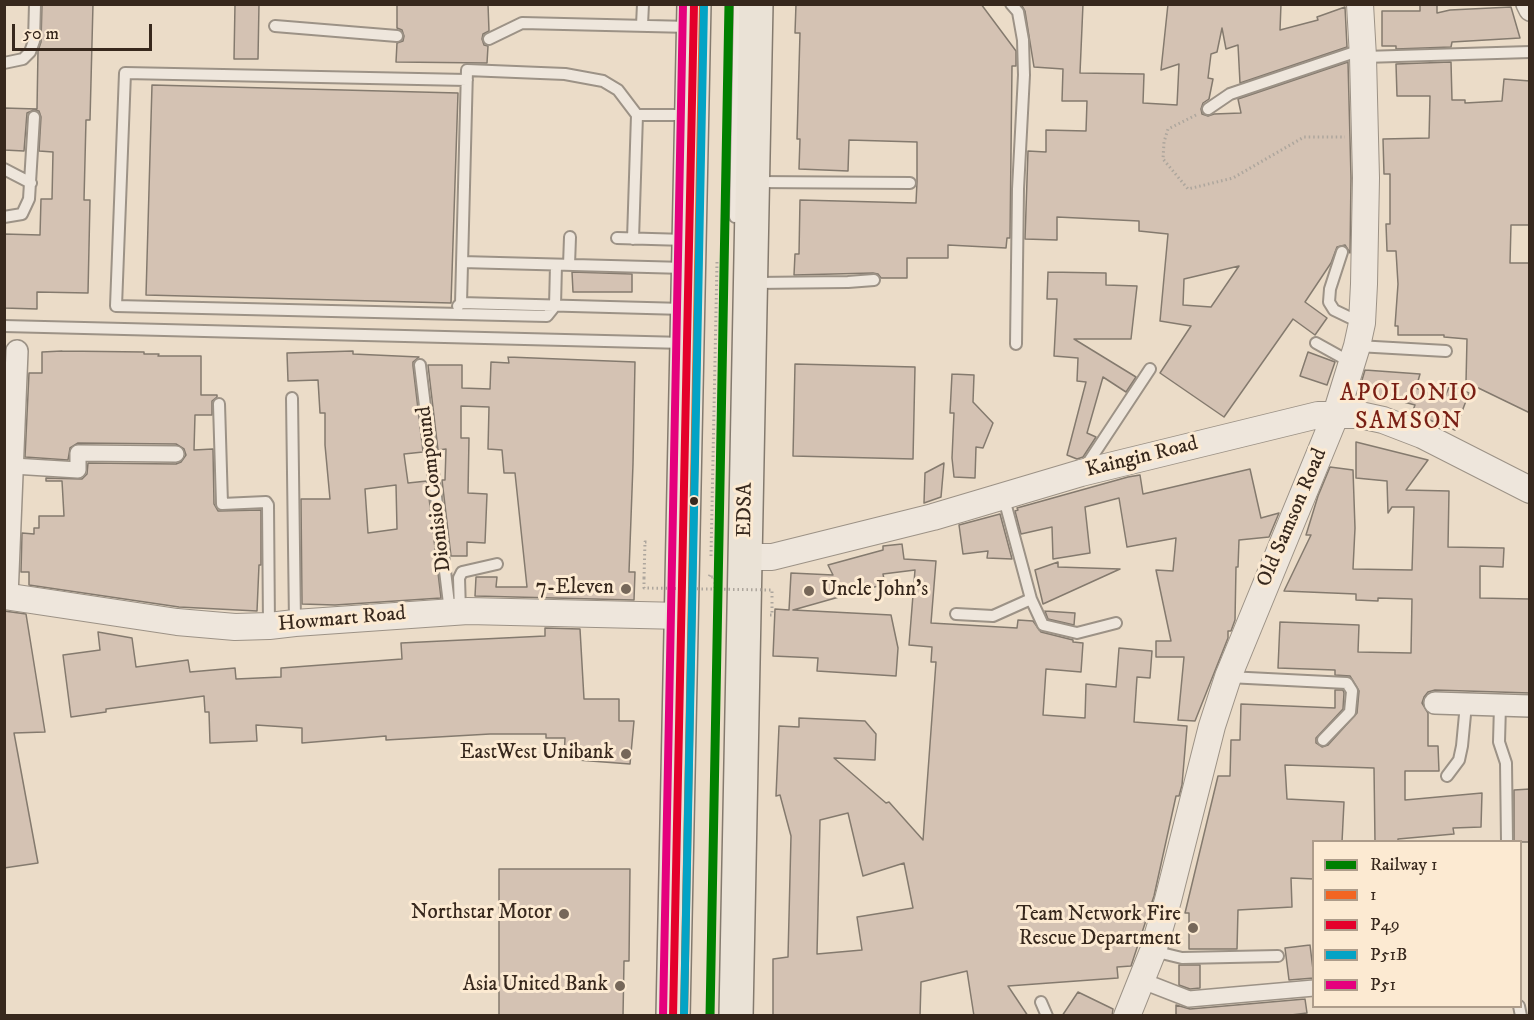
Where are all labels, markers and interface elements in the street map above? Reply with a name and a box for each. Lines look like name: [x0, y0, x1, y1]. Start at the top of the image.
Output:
scale bar: [15, 12, 154, 50]
text: 50 m: [23, 23, 59, 45]
district label: APOLONIO SAMSON: [1340, 381, 1478, 437]
street label: Dionisio Compound: [412, 405, 458, 573]
street label: Kaingin Road: [1083, 432, 1201, 484]
street label: Old Samson Road: [1253, 445, 1333, 591]
street label: EDSA: [733, 482, 759, 538]
unlabelled marker: [688, 495, 700, 507]
place label: 7-Eleven: [536, 576, 614, 602]
place label: Uncle John's: [821, 578, 928, 604]
marker: 7-Eleven: [619, 582, 633, 596]
marker: Uncle John's: [802, 584, 816, 598]
street label: Howmart Road: [277, 602, 407, 638]
place label: EastWest Unibank: [460, 741, 614, 767]
marker: EastWest Unibank: [619, 747, 633, 761]
legend: [1312, 840, 1522, 1008]
text: Railway 1: [1370, 854, 1438, 876]
text: 1: [1370, 884, 1377, 906]
place label: Northstar Motor: [411, 901, 552, 927]
place label: Team Network Fire Rescue Department: [1016, 903, 1181, 953]
marker: Northstar Motor: [557, 907, 571, 921]
text: P49: [1370, 914, 1400, 936]
marker: Team Network Fire Rescue Department: [1186, 921, 1200, 935]
text: P51B: [1370, 944, 1407, 966]
place label: Asia United Bank: [463, 973, 608, 999]
text: P51: [1370, 974, 1396, 996]
marker: Asia United Bank: [613, 979, 627, 993]

